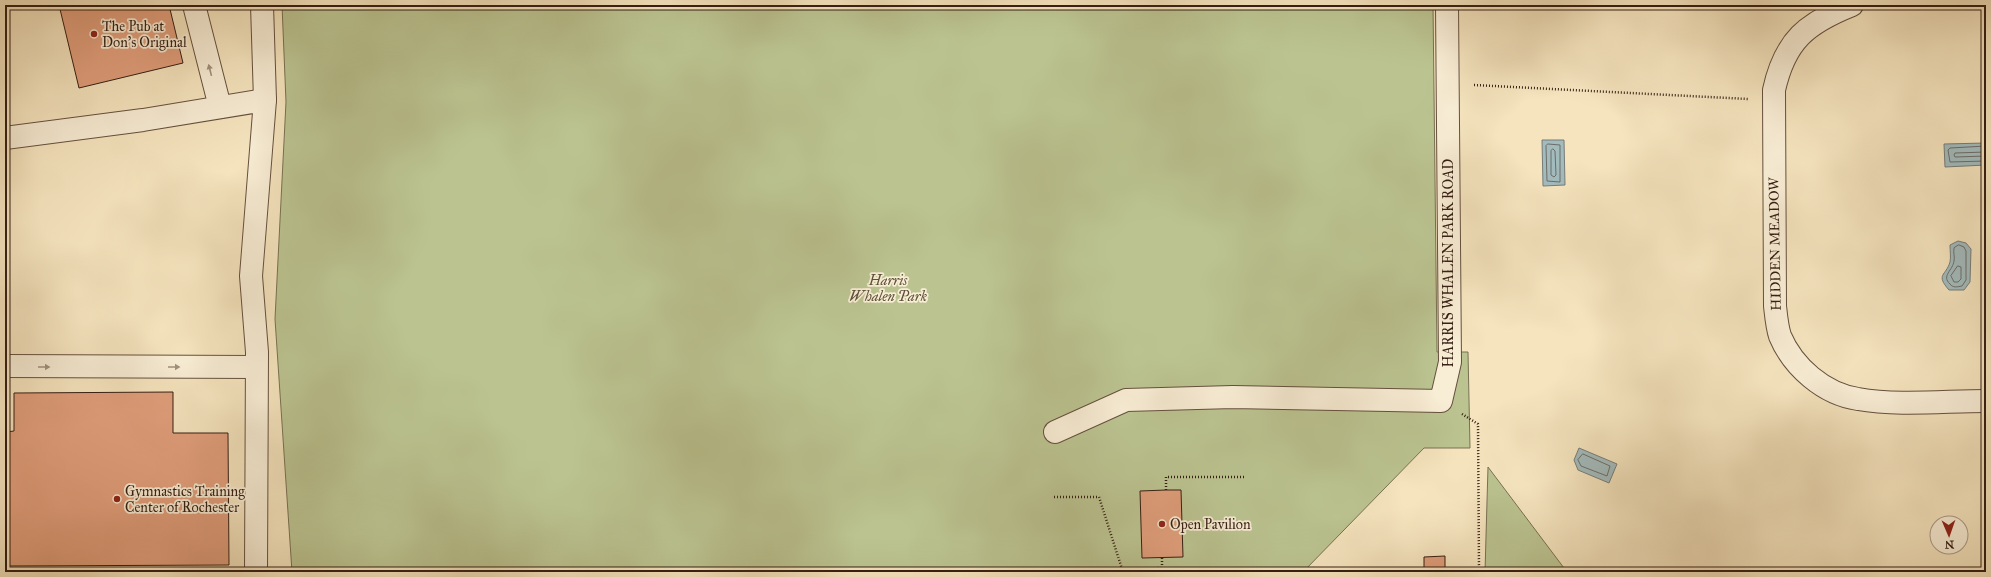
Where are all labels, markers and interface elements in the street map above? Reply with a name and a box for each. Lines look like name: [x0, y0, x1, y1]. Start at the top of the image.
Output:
place label: The Pub at Don's Original: [102, 18, 187, 51]
marker: The Pub at Don's Original: [89, 29, 99, 39]
one-way arrow: [207, 63, 213, 76]
street label: HARRIS WHALEN PARK ROAD: [1440, 159, 1457, 367]
street label: HIDDEN MEADOW: [1765, 176, 1785, 311]
park label: Harris Whalen Park: [849, 272, 928, 305]
one-way arrow: [38, 364, 51, 370]
one-way arrow: [168, 364, 181, 370]
place label: Gymnastics Training Center of Rochester: [125, 483, 245, 516]
marker: Gymnastics Training Center of Rochester: [112, 494, 122, 504]
north arrow: [1929, 515, 1969, 555]
place label: Open Pavilion: [1170, 516, 1251, 533]
marker: Open Pavilion: [1157, 519, 1167, 529]
text: N: [1944, 538, 1954, 551]

